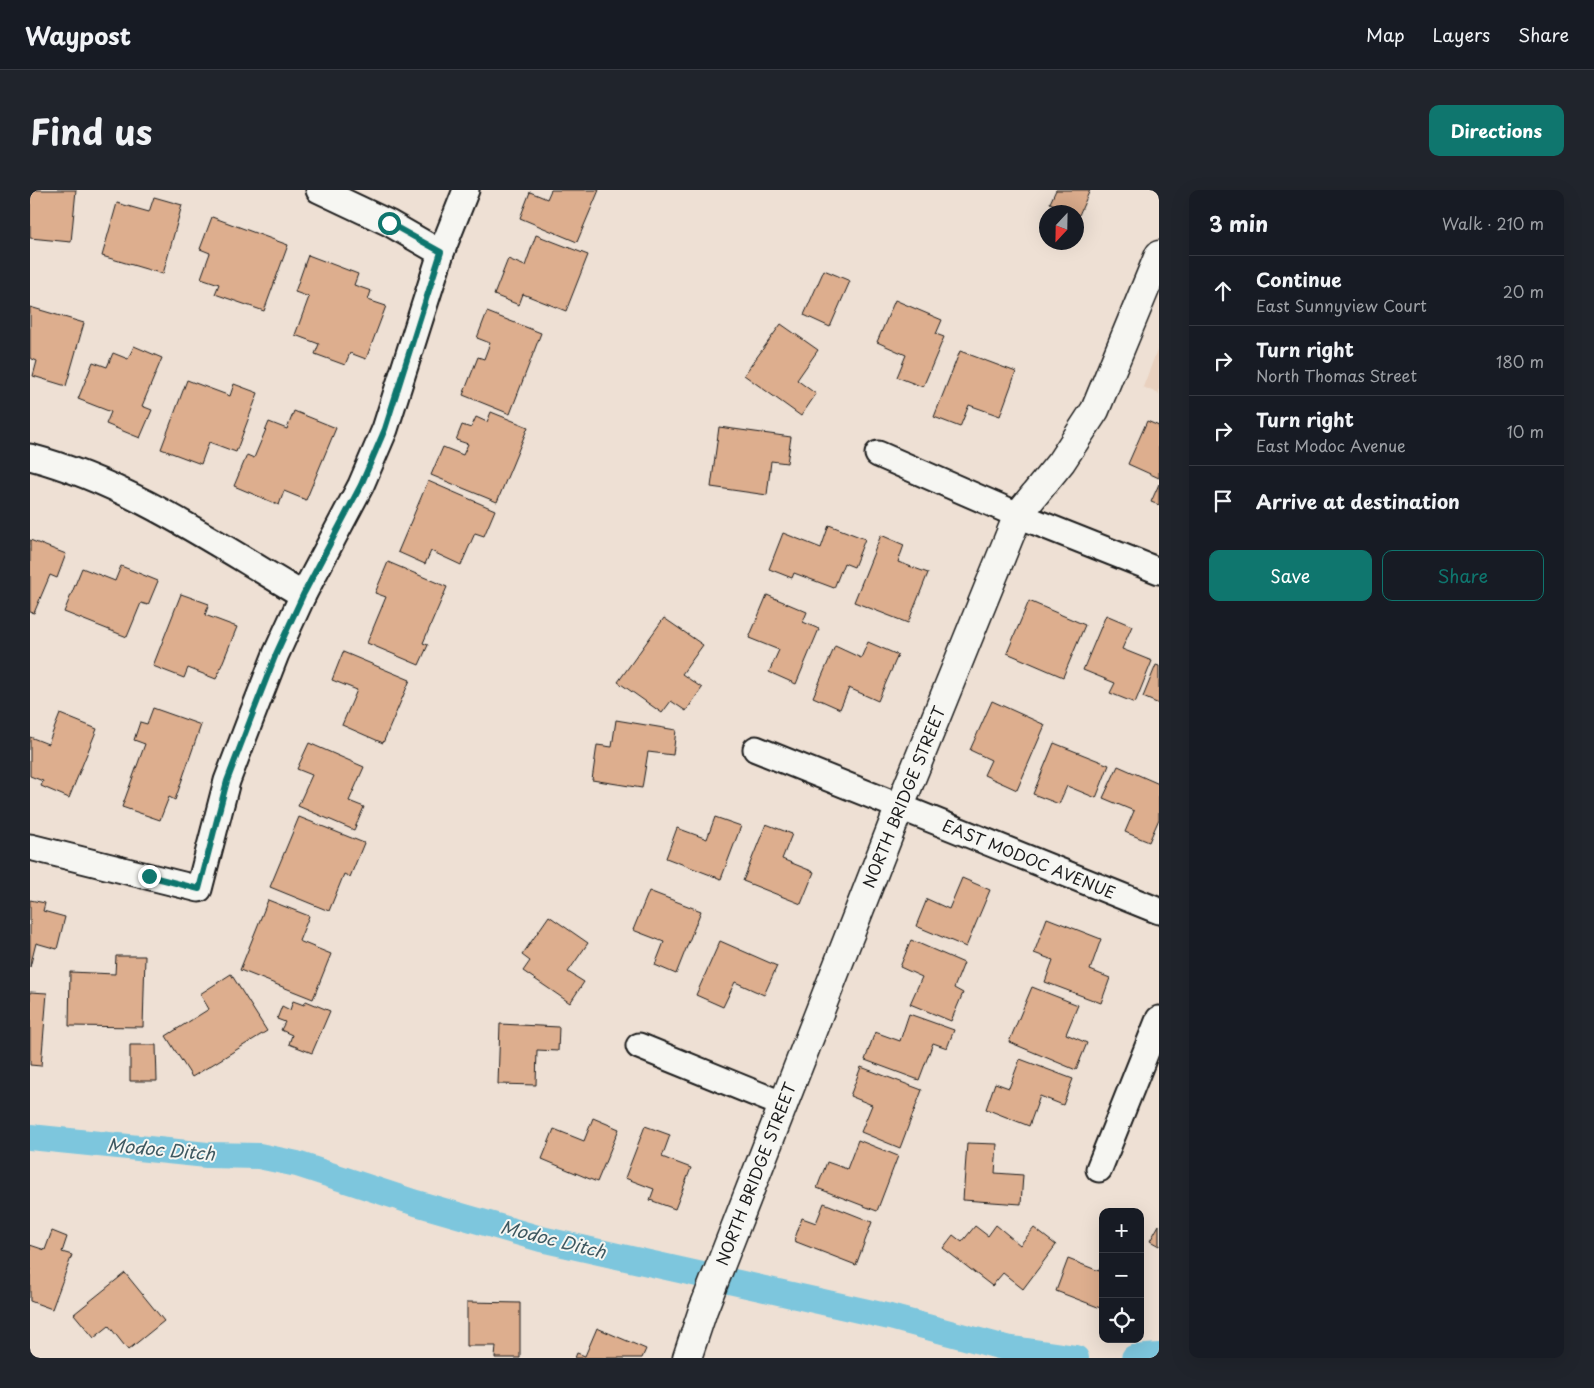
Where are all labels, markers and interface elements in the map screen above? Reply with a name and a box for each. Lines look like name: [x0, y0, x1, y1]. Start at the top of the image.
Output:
text: Waypost: [25, 17, 131, 53]
text: Map: [1366, 21, 1405, 48]
text: Layers: [1433, 21, 1490, 48]
text: Share: [1518, 21, 1569, 48]
text: Find us: [30, 104, 152, 157]
button: Directions: [1429, 105, 1564, 156]
north arrow: [1039, 205, 1084, 250]
text: 3 min: [1209, 207, 1268, 239]
text: Walk · 210 m: [1442, 211, 1544, 235]
route start: [378, 212, 401, 235]
text: Continue: [1256, 265, 1342, 293]
icon: ahead: [1209, 277, 1237, 305]
text: 20 m: [1503, 279, 1544, 303]
text: East Sunnyview Court: [1256, 293, 1427, 317]
text: Turn right: [1256, 335, 1354, 363]
icon: right: [1209, 347, 1237, 375]
text: 180 m: [1496, 349, 1544, 373]
text: North Thomas Street: [1256, 363, 1417, 387]
text: Turn right: [1256, 405, 1354, 433]
icon: right: [1209, 417, 1237, 445]
text: 10 m: [1507, 419, 1544, 443]
text: East Modoc Avenue: [1256, 433, 1406, 457]
icon: arrive: [1209, 487, 1237, 515]
text: Arrive at destination: [1256, 487, 1460, 515]
button: Save: [1209, 550, 1372, 601]
button: Share: [1382, 550, 1544, 601]
street label: NORTH BRIDGE STREET: [856, 702, 951, 891]
street label: EAST MODOC AVENUE: [939, 812, 1120, 904]
route end: [138, 865, 161, 888]
street label: NORTH BRIDGE STREET: [709, 1079, 801, 1268]
water label: Modoc Ditch: [106, 1130, 216, 1167]
map controls: [1099, 1208, 1144, 1343]
button: +: [1099, 1208, 1144, 1253]
water label: Modoc Ditch: [498, 1212, 609, 1265]
button: −: [1099, 1253, 1144, 1298]
button: locate: [1099, 1298, 1144, 1343]

